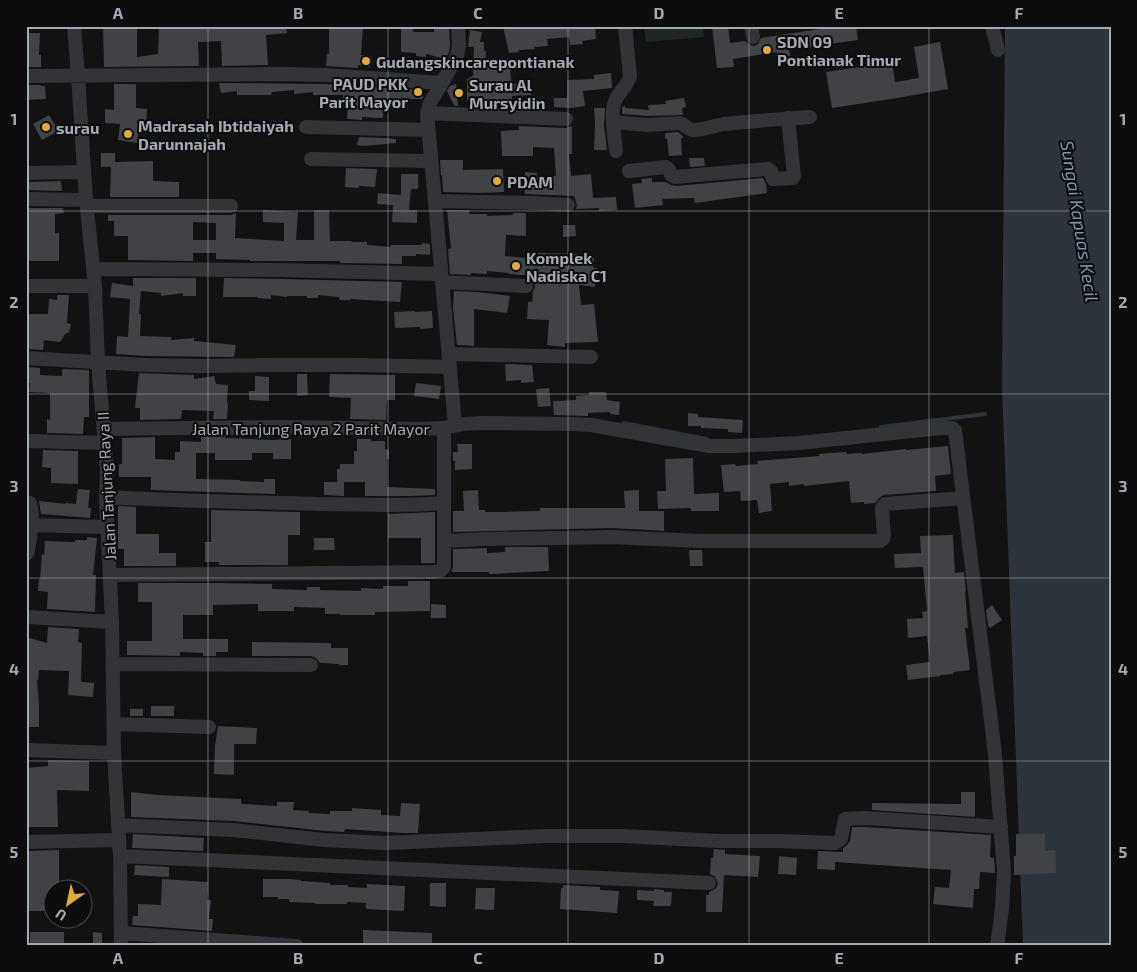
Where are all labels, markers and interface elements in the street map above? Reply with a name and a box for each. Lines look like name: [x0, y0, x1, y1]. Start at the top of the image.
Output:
text: A: [113, 3, 124, 22]
text: B: [293, 3, 303, 22]
text: C: [473, 3, 483, 22]
text: D: [654, 3, 665, 22]
text: E: [834, 3, 844, 22]
text: F: [1015, 3, 1024, 22]
place label: SDN 09 Pontianak Timur: [777, 32, 901, 69]
marker: SDN 09 Pontianak Timur: [761, 44, 773, 56]
place label: Gudangskincarepontianak: [376, 52, 574, 71]
marker: Gudangskincarepontianak: [360, 55, 372, 67]
place label: PAUD PKK Parit Mayor: [319, 74, 409, 112]
place label: Surau Al Mursyidin: [469, 75, 545, 113]
marker: PAUD PKK Parit Mayor: [412, 86, 424, 98]
marker: Surau Al Mursyidin: [453, 87, 465, 99]
text: 1: [11, 109, 17, 128]
text: 1: [1120, 109, 1126, 128]
place label: Madrasah Ibtidaiyah Darunnajah: [138, 116, 294, 153]
place label: surau: [56, 118, 99, 137]
marker: surau: [40, 121, 52, 133]
marker: Madrasah Ibtidaiyah Darunnajah: [122, 128, 134, 140]
water label: Sungai Kapuas Kecil: [1056, 139, 1104, 303]
place label: PDAM: [507, 172, 553, 191]
marker: PDAM: [491, 175, 503, 187]
place label: Komplek Nadiska C1: [526, 248, 607, 285]
marker: Komplek Nadiska C1: [510, 260, 522, 272]
text: 2: [9, 292, 19, 311]
text: 2: [1118, 292, 1128, 311]
street label: Jalan Tanjung Raya II: [93, 411, 120, 561]
street label: Jalan Tanjung Raya 2 Parit Mayor: [192, 419, 431, 439]
text: 3: [9, 476, 19, 495]
text: 3: [1118, 476, 1128, 495]
text: 4: [9, 659, 19, 678]
text: 4: [1118, 659, 1128, 678]
text: 5: [10, 842, 19, 861]
text: 5: [1119, 842, 1128, 861]
north arrow: [42, 880, 92, 930]
text: U: [52, 906, 69, 925]
text: A: [113, 948, 124, 967]
text: B: [293, 948, 303, 967]
text: C: [473, 948, 483, 967]
text: D: [654, 948, 665, 967]
text: E: [834, 948, 844, 967]
text: F: [1015, 948, 1024, 967]

